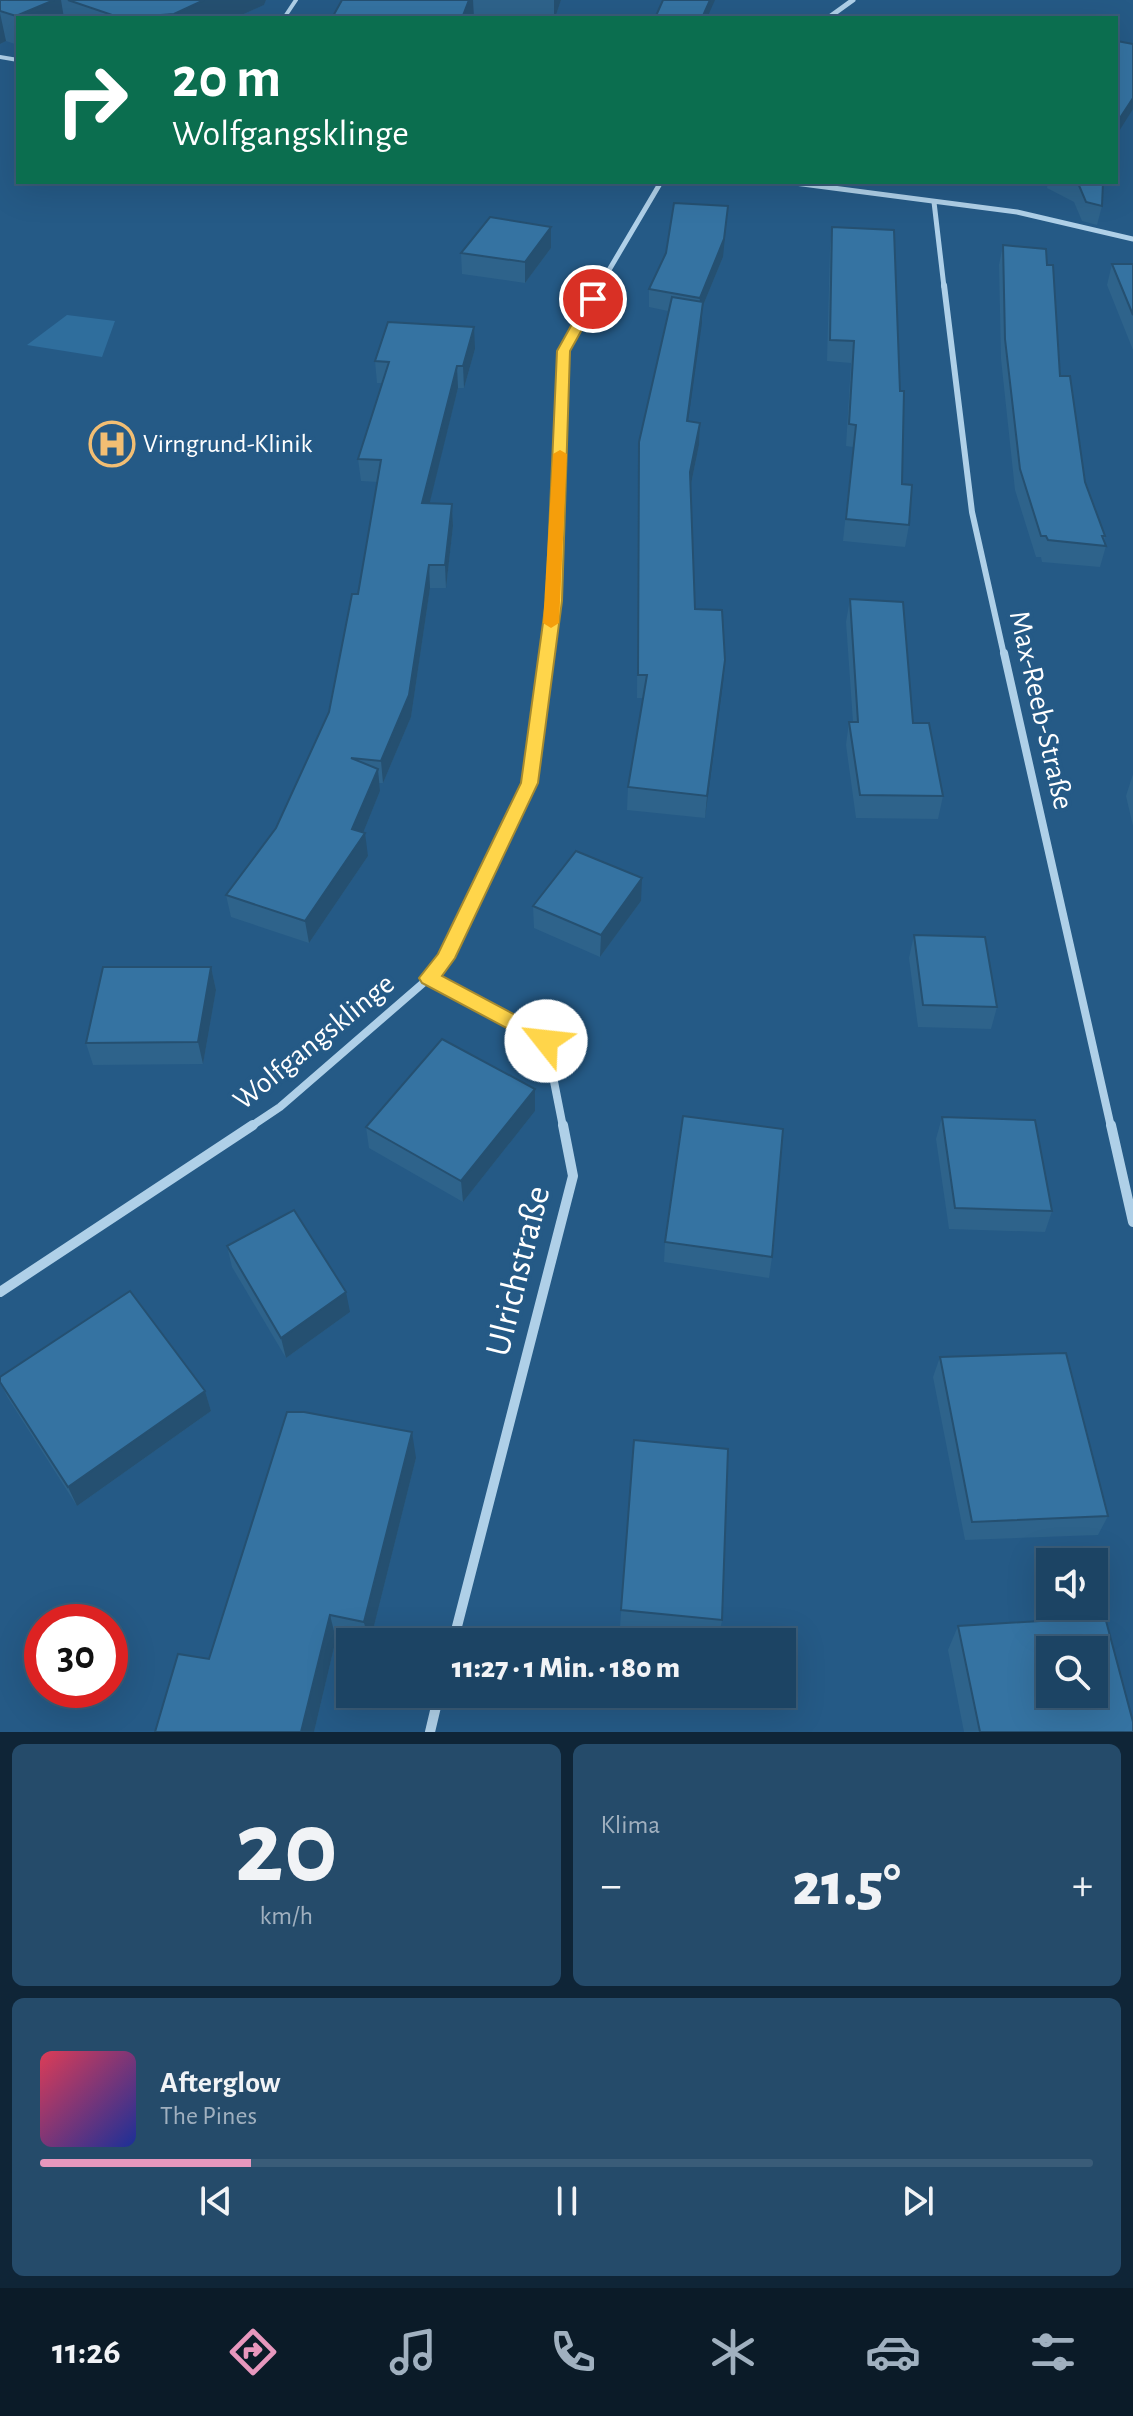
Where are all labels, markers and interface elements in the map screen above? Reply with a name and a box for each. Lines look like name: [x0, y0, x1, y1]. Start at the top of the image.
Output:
icon: right: [40, 48, 144, 152]
text: 20 m: [172, 51, 281, 107]
text: Wolfgangsklinge: [172, 116, 409, 152]
pin: [559, 265, 627, 333]
icon: arrive: [571, 277, 615, 321]
hospital icon: Virngrund-Klinik: [88, 420, 136, 468]
place label: Virngrund-Klinik: [143, 431, 313, 457]
street label: Max-Reeb-Straße: [1004, 608, 1078, 812]
street label: Wolfgangsklinge: [228, 968, 400, 1116]
position arrow: [504, 999, 588, 1083]
street label: Ulrichstraße: [480, 1182, 556, 1360]
map controls: [1036, 1548, 1108, 1708]
button: sound: [1036, 1548, 1108, 1620]
speed limit sign: 30: [24, 1604, 128, 1708]
button: search: [1036, 1636, 1108, 1708]
text: 11:27 · 1 Min. · 180 m: [452, 1653, 680, 1683]
text: 20: [235, 1797, 338, 1901]
text: Klima: [601, 1812, 660, 1838]
text: 21.5°: [793, 1856, 901, 1916]
text: −: [601, 1864, 622, 1908]
text: +: [1072, 1864, 1093, 1908]
text: km/h: [259, 1903, 313, 1929]
text: Afterglow: [160, 2068, 281, 2098]
text: The Pines: [160, 2103, 257, 2129]
icon: previous: [194, 2179, 238, 2223]
icon: pause: [545, 2179, 589, 2223]
icon: next: [896, 2179, 940, 2223]
icon: directions: [225, 2324, 281, 2380]
icon: music: [385, 2324, 441, 2380]
icon: phone: [545, 2324, 601, 2380]
icon: climate: [705, 2324, 761, 2380]
icon: car: [865, 2324, 921, 2380]
icon: filters: [1025, 2324, 1081, 2380]
text: 11:26: [52, 2334, 121, 2370]

